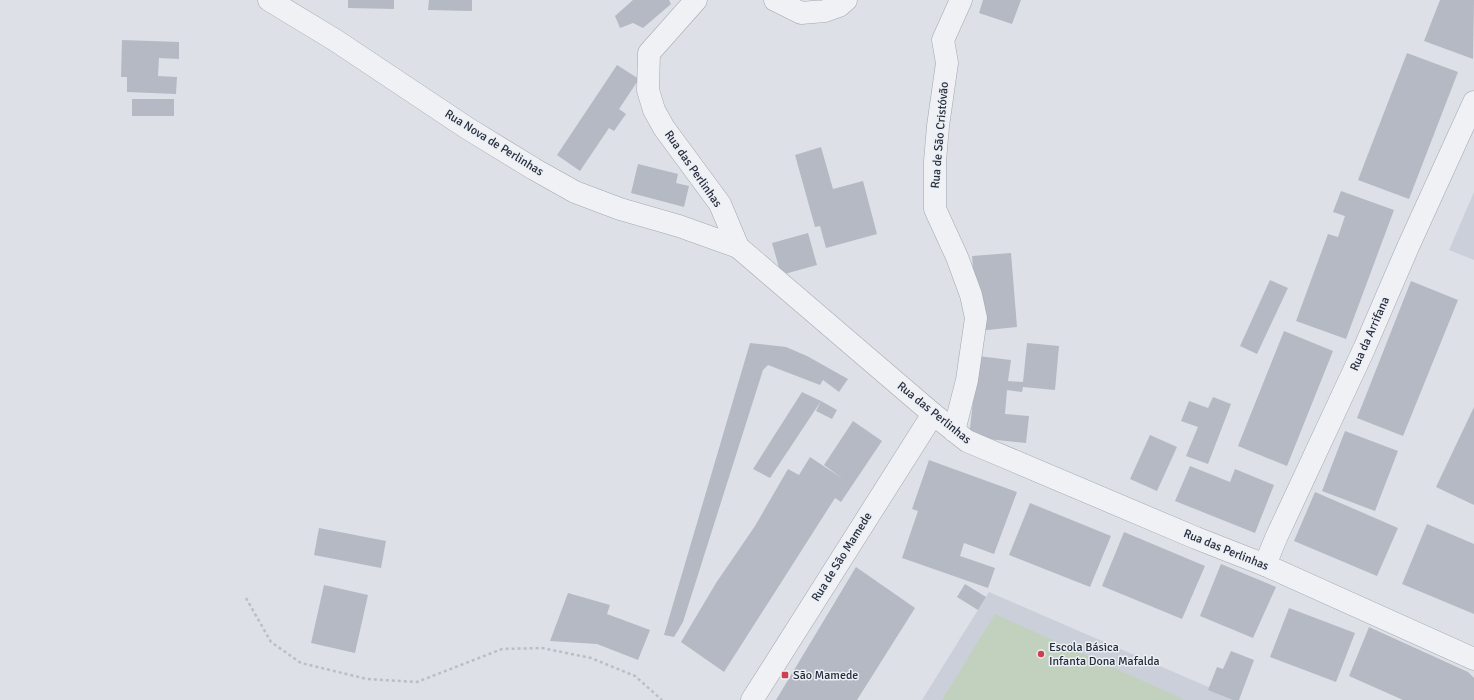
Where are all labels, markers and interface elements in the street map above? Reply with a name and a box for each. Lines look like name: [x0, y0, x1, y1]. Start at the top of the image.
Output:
street label: Rua de São Cristóvão: [928, 81, 952, 189]
street label: Rua Nova de Perlinhas: [442, 107, 546, 179]
street label: Rua das Perlinhas: [661, 128, 725, 210]
street label: Rua da Arrifana: [1347, 295, 1393, 373]
street label: Rua das Perlinhas: [894, 379, 974, 447]
street label: Rua de São Mamede: [808, 510, 876, 604]
street label: Rua das Perlinhas: [1181, 526, 1271, 574]
place label: Escola Básica Infanta Dona Mafalda: [1049, 640, 1160, 669]
marker: Escola Básica Infanta Dona Mafalda: [1036, 649, 1046, 659]
place label: São Mamede: [793, 668, 858, 683]
marker: São Mamede: [780, 670, 790, 680]

